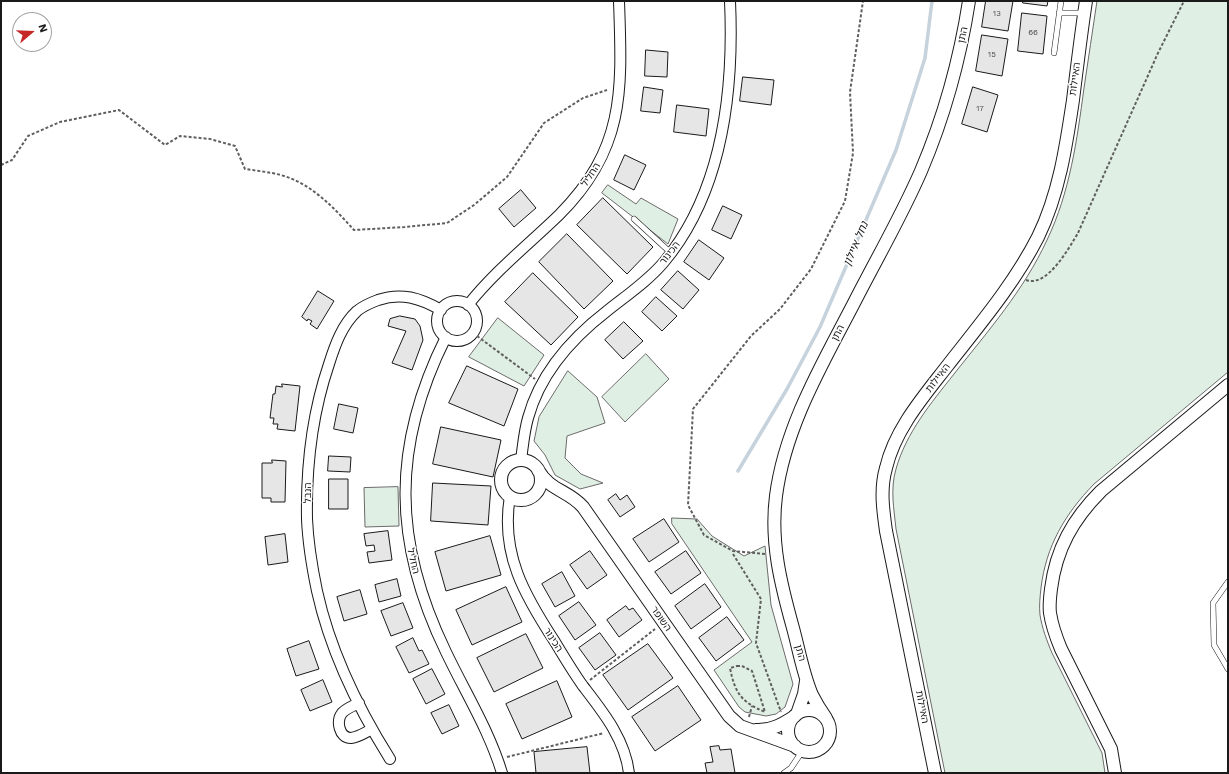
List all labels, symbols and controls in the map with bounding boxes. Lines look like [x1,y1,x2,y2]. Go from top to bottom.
house number: 13 [993,9,1001,19]
north arrow [12,12,52,52]
text: N [35,22,50,34]
street label: התן [955,26,971,44]
house number: 66 [1028,28,1038,38]
house number: 15 [988,50,996,60]
street label: האיילות [1067,62,1083,96]
house number: 17 [976,104,984,114]
street label: החליל [579,161,603,189]
water label: נחל איילון [841,220,871,268]
street label: הכינור [657,239,683,267]
street label: התן [829,323,847,343]
street label: האיילות [923,361,953,395]
street label: הנבל [302,482,314,504]
street label: החליל [404,547,422,575]
street label: השופר [648,604,674,634]
street label: הכינור [541,626,565,654]
street label: התן [792,644,808,662]
street label: האיילות [913,689,931,725]

